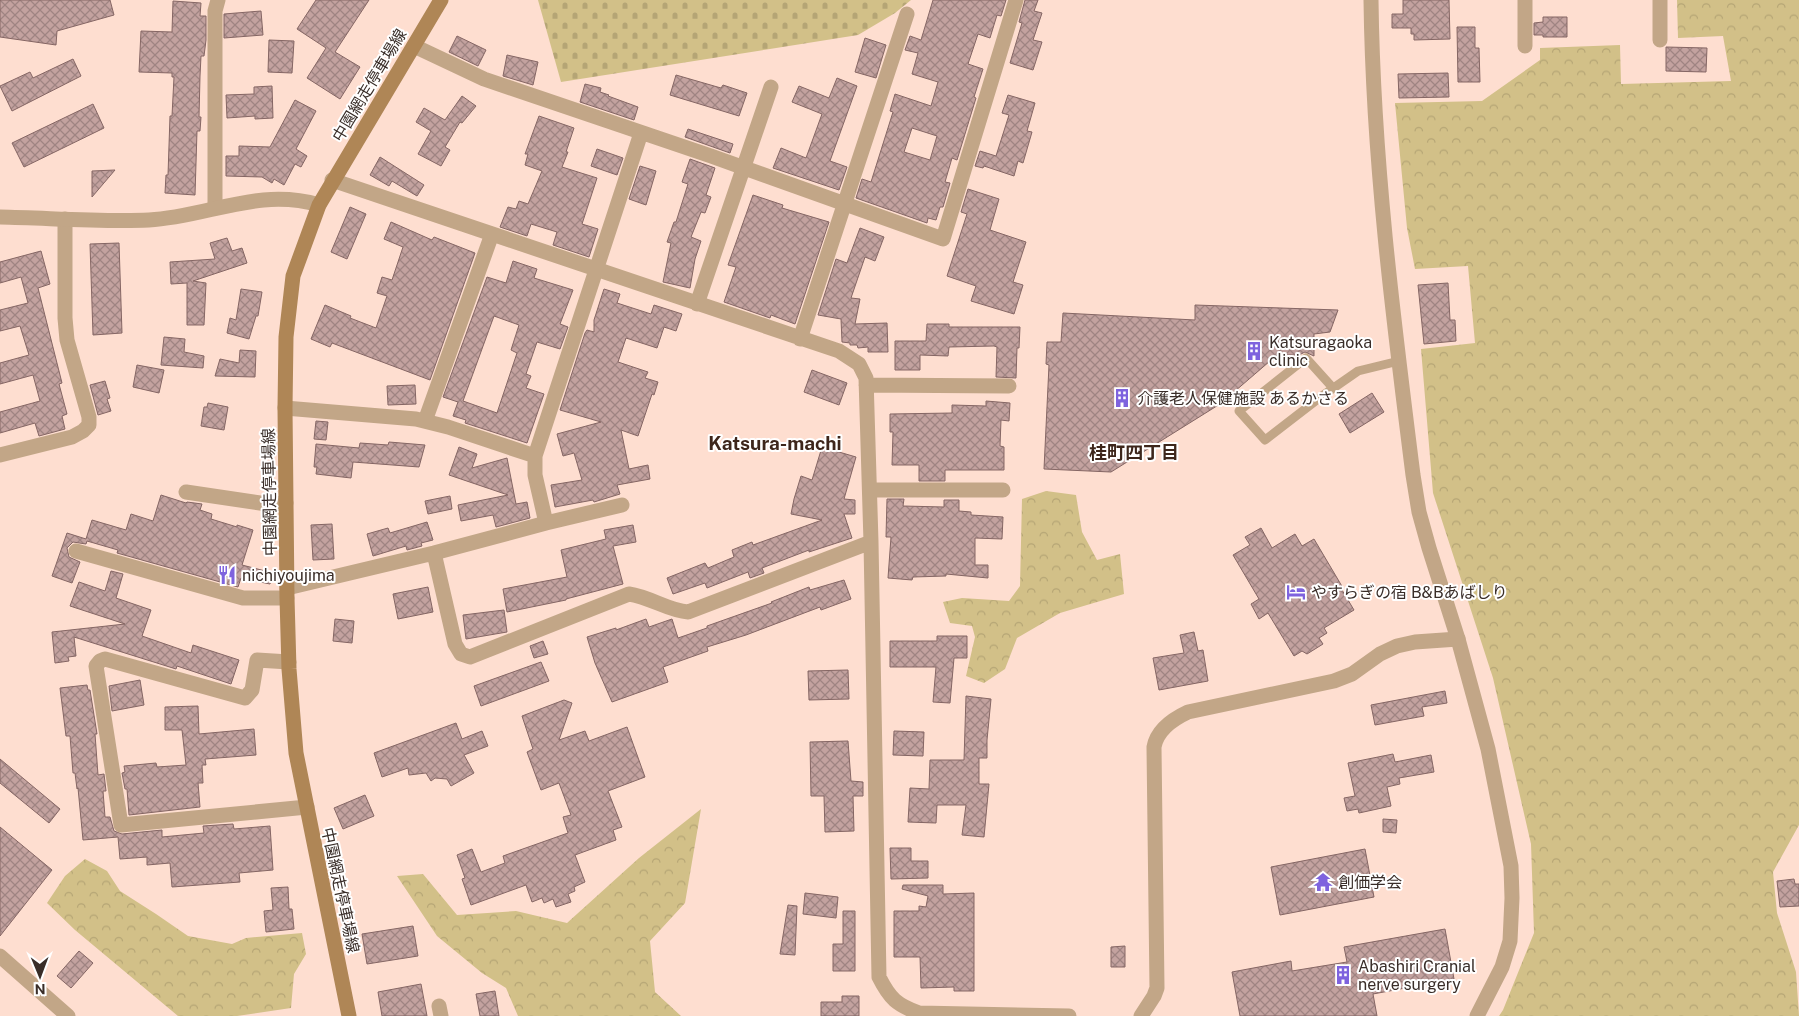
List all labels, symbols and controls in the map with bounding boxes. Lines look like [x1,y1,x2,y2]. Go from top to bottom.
street label: 中園網走停車場線 [328,25,411,145]
place label: Katsuragaoka clinic [1269,333,1372,370]
building icon: Katsuragaoka clinic [1243,340,1265,362]
building icon: 介護老人保健施設 あるかさる [1111,387,1133,409]
place label: 介護老人保健施設 あるかさる [1137,389,1349,408]
street label: 中園網走停車場線 [259,428,280,556]
district label: Katsura-machi [708,432,842,454]
district label: 桂町四丁目 [1089,442,1179,463]
restaurant icon: nichiyoujima [216,564,238,586]
place label: nichiyoujima [242,566,335,585]
hotel icon: やすらぎの宿 B&Bあばしり [1285,581,1307,603]
place label: やすらぎの宿 B&Bあばしり [1311,583,1508,602]
street label: 中園網走停車場線 [318,826,363,955]
temple icon: 創価学会 [1312,871,1334,893]
place label: 創価学会 [1338,873,1402,892]
north arrow [15,951,65,1001]
place label: Abashiri Cranial nerve surgery [1358,957,1476,994]
building icon: Abashiri Cranial nerve surgery [1332,964,1354,986]
text: N [35,981,46,997]

